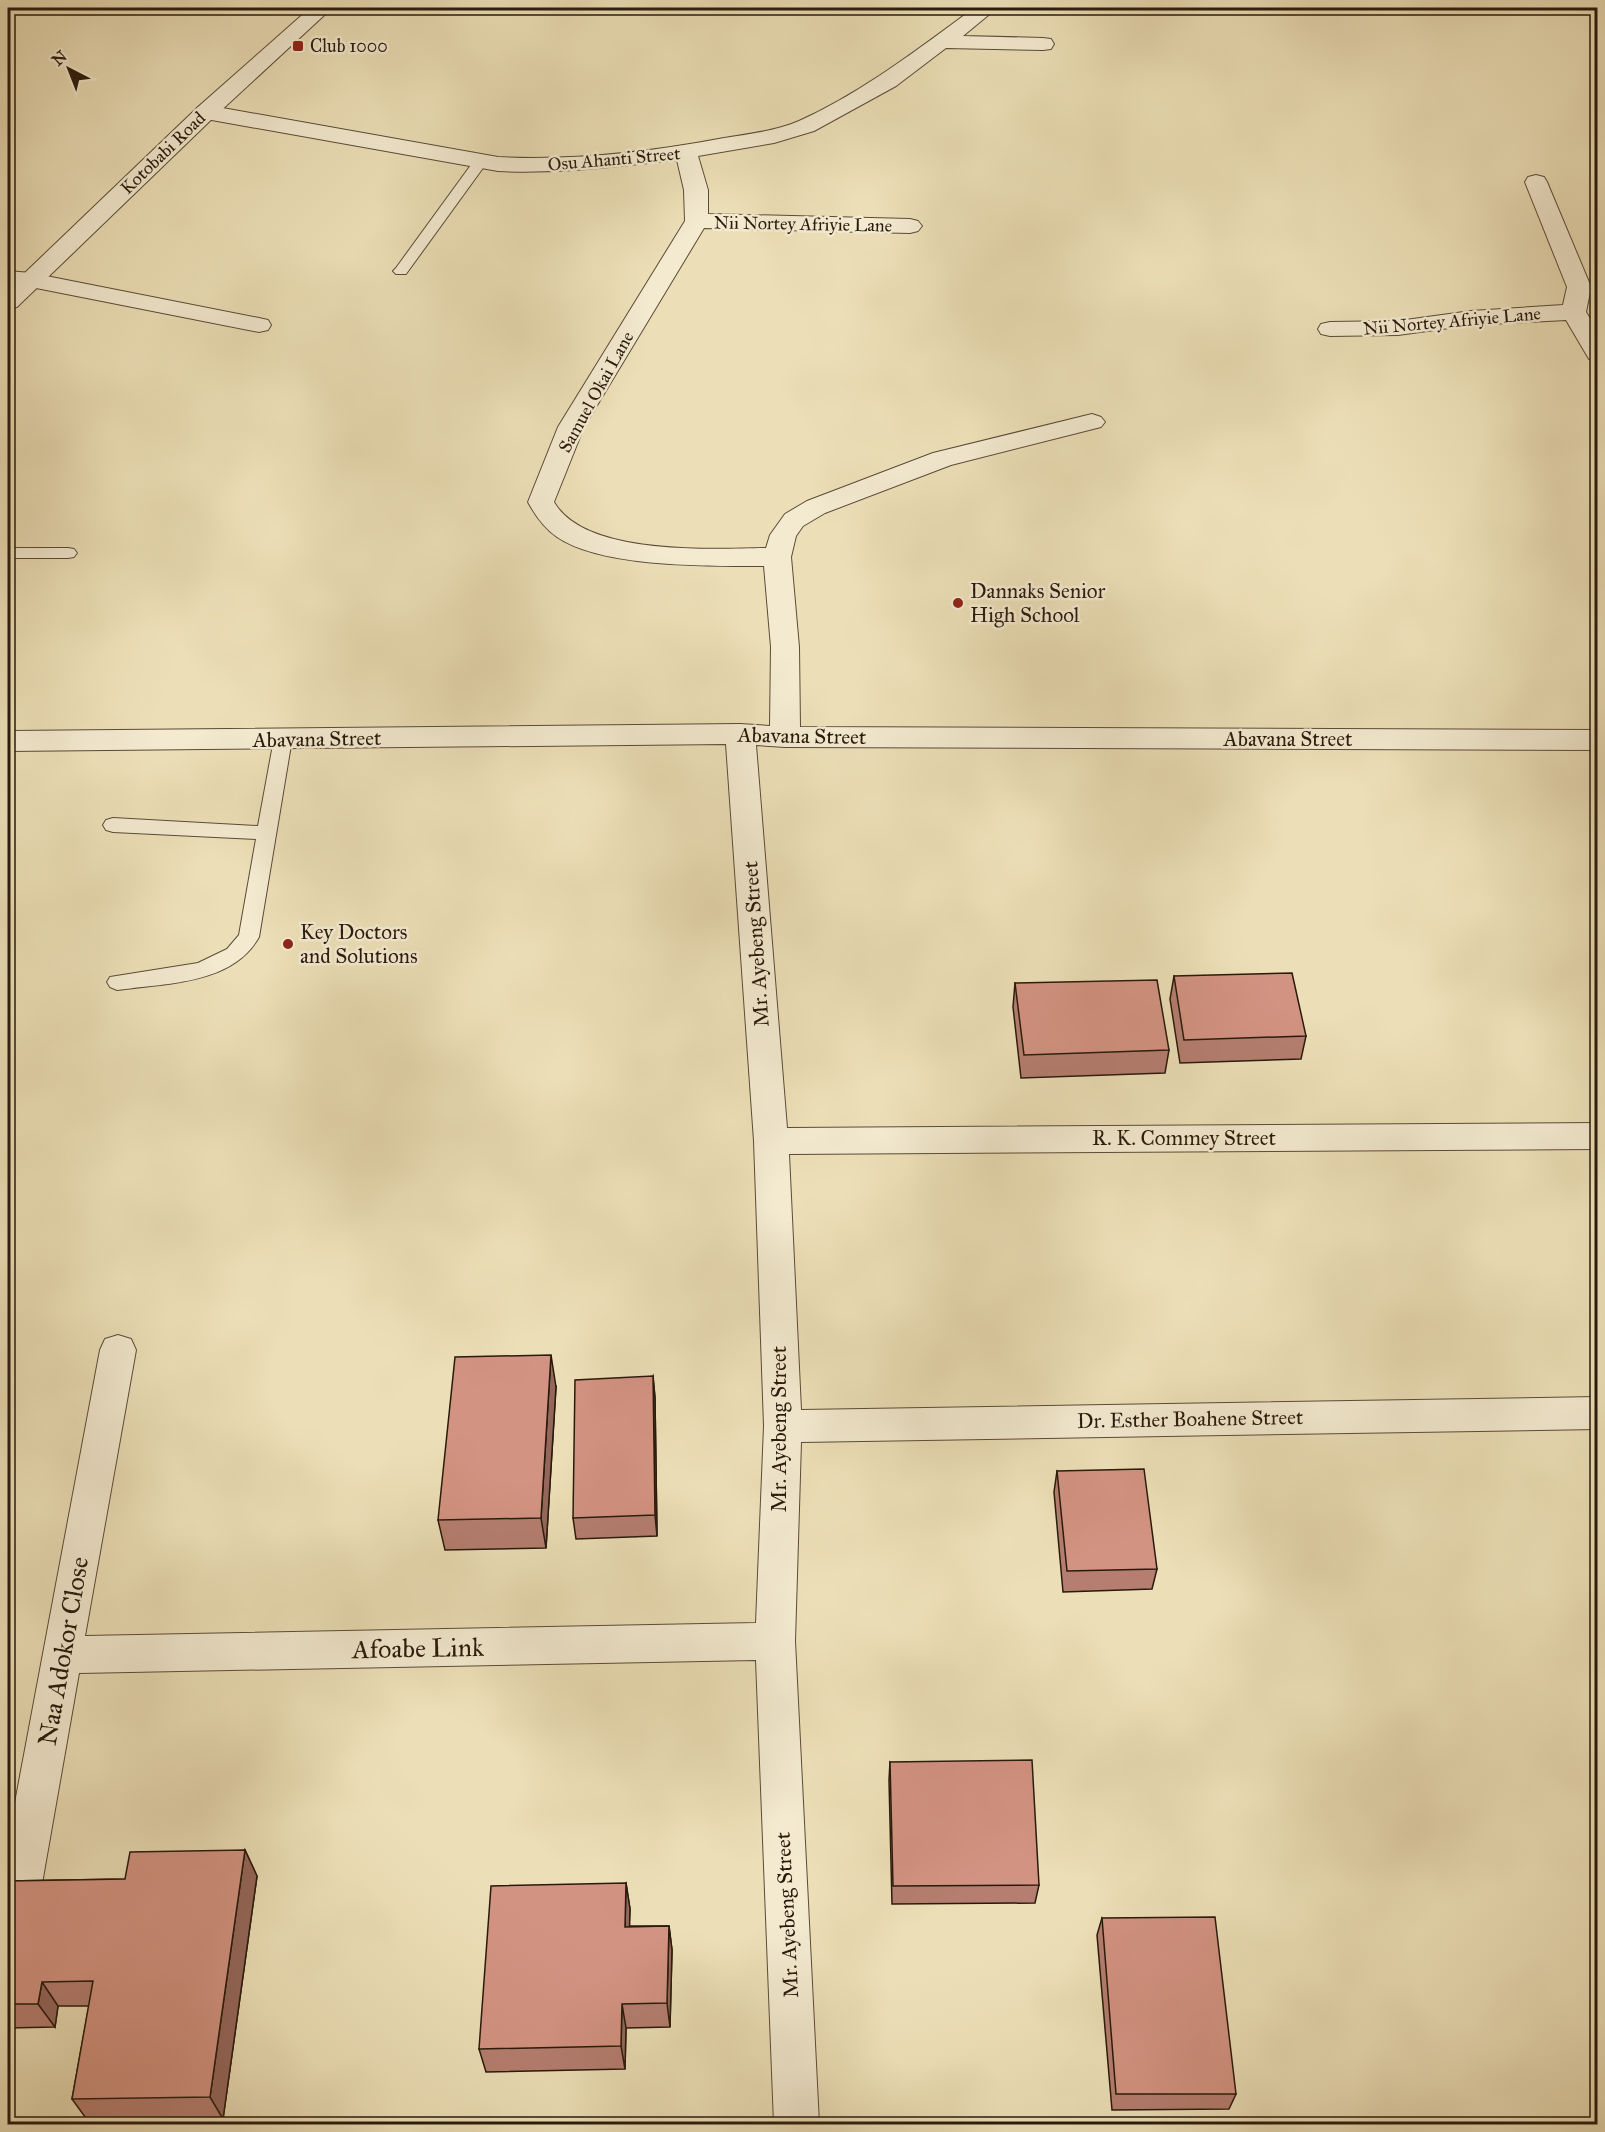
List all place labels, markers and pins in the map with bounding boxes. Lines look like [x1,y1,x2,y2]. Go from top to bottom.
place label: Club 1000 [310,35,388,57]
marker: Club 1000 [291,39,305,53]
place label: Dannaks Senior High School [970,578,1105,628]
marker: Dannaks Senior High School [951,596,965,610]
place label: Key Doctors and Solutions [300,919,418,969]
marker: Key Doctors and Solutions [281,937,295,951]

